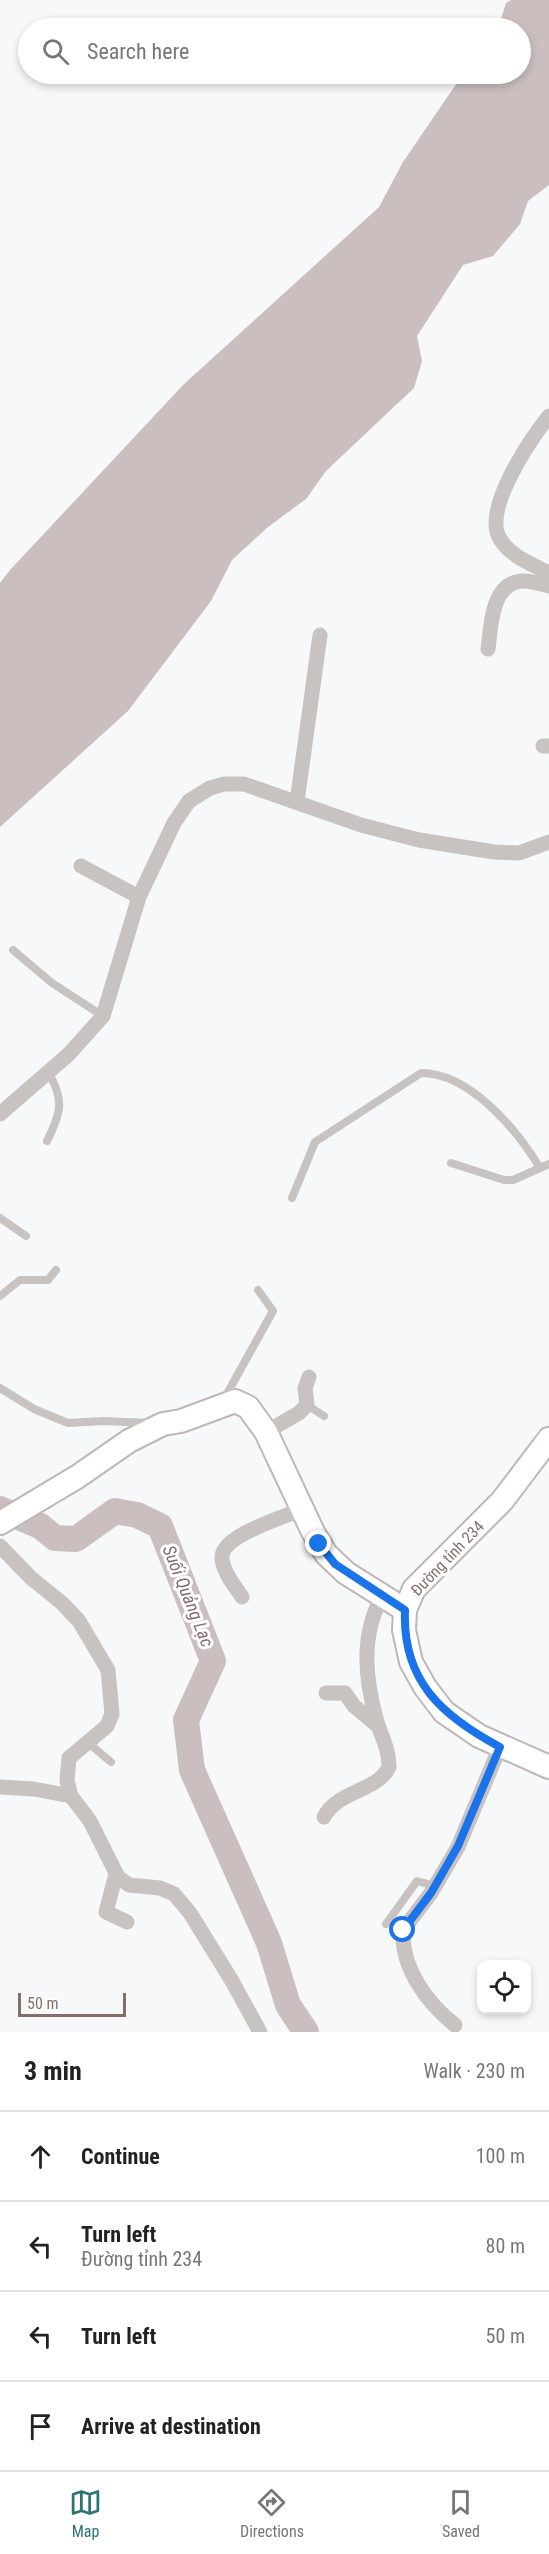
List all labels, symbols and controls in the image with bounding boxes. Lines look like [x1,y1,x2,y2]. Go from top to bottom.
search box [18,18,531,84]
icon: search [39,35,72,68]
text: Search here [87,39,189,64]
street label: Đường tỉnh 234 [407,1517,488,1600]
route end [305,1530,331,1556]
water label: Suối Quảng Lạc [159,1542,218,1650]
route start [389,1916,415,1942]
map controls [477,1960,531,2014]
button: locate [477,1960,531,2014]
scale bar [18,1990,126,2018]
text: 50 m [27,1994,59,2013]
text: 3 min [24,2056,82,2086]
text: Walk · 230 m [424,2059,525,2083]
icon: ahead [24,2140,57,2173]
text: Continue [81,2144,160,2169]
text: 100 m [476,2144,525,2168]
text: Turn left [81,2222,156,2247]
icon: left [24,2230,57,2263]
text: 80 m [486,2234,525,2258]
text: Đường tỉnh 234 [81,2247,202,2271]
icon: left [24,2320,57,2353]
text: Turn left [81,2324,156,2349]
text: 50 m [486,2324,525,2348]
icon: arrive [24,2410,57,2443]
text: Arrive at destination [81,2414,261,2439]
tab: Map [69,2486,102,2541]
tab: Directions [240,2486,304,2541]
tab: Saved [442,2486,480,2541]

